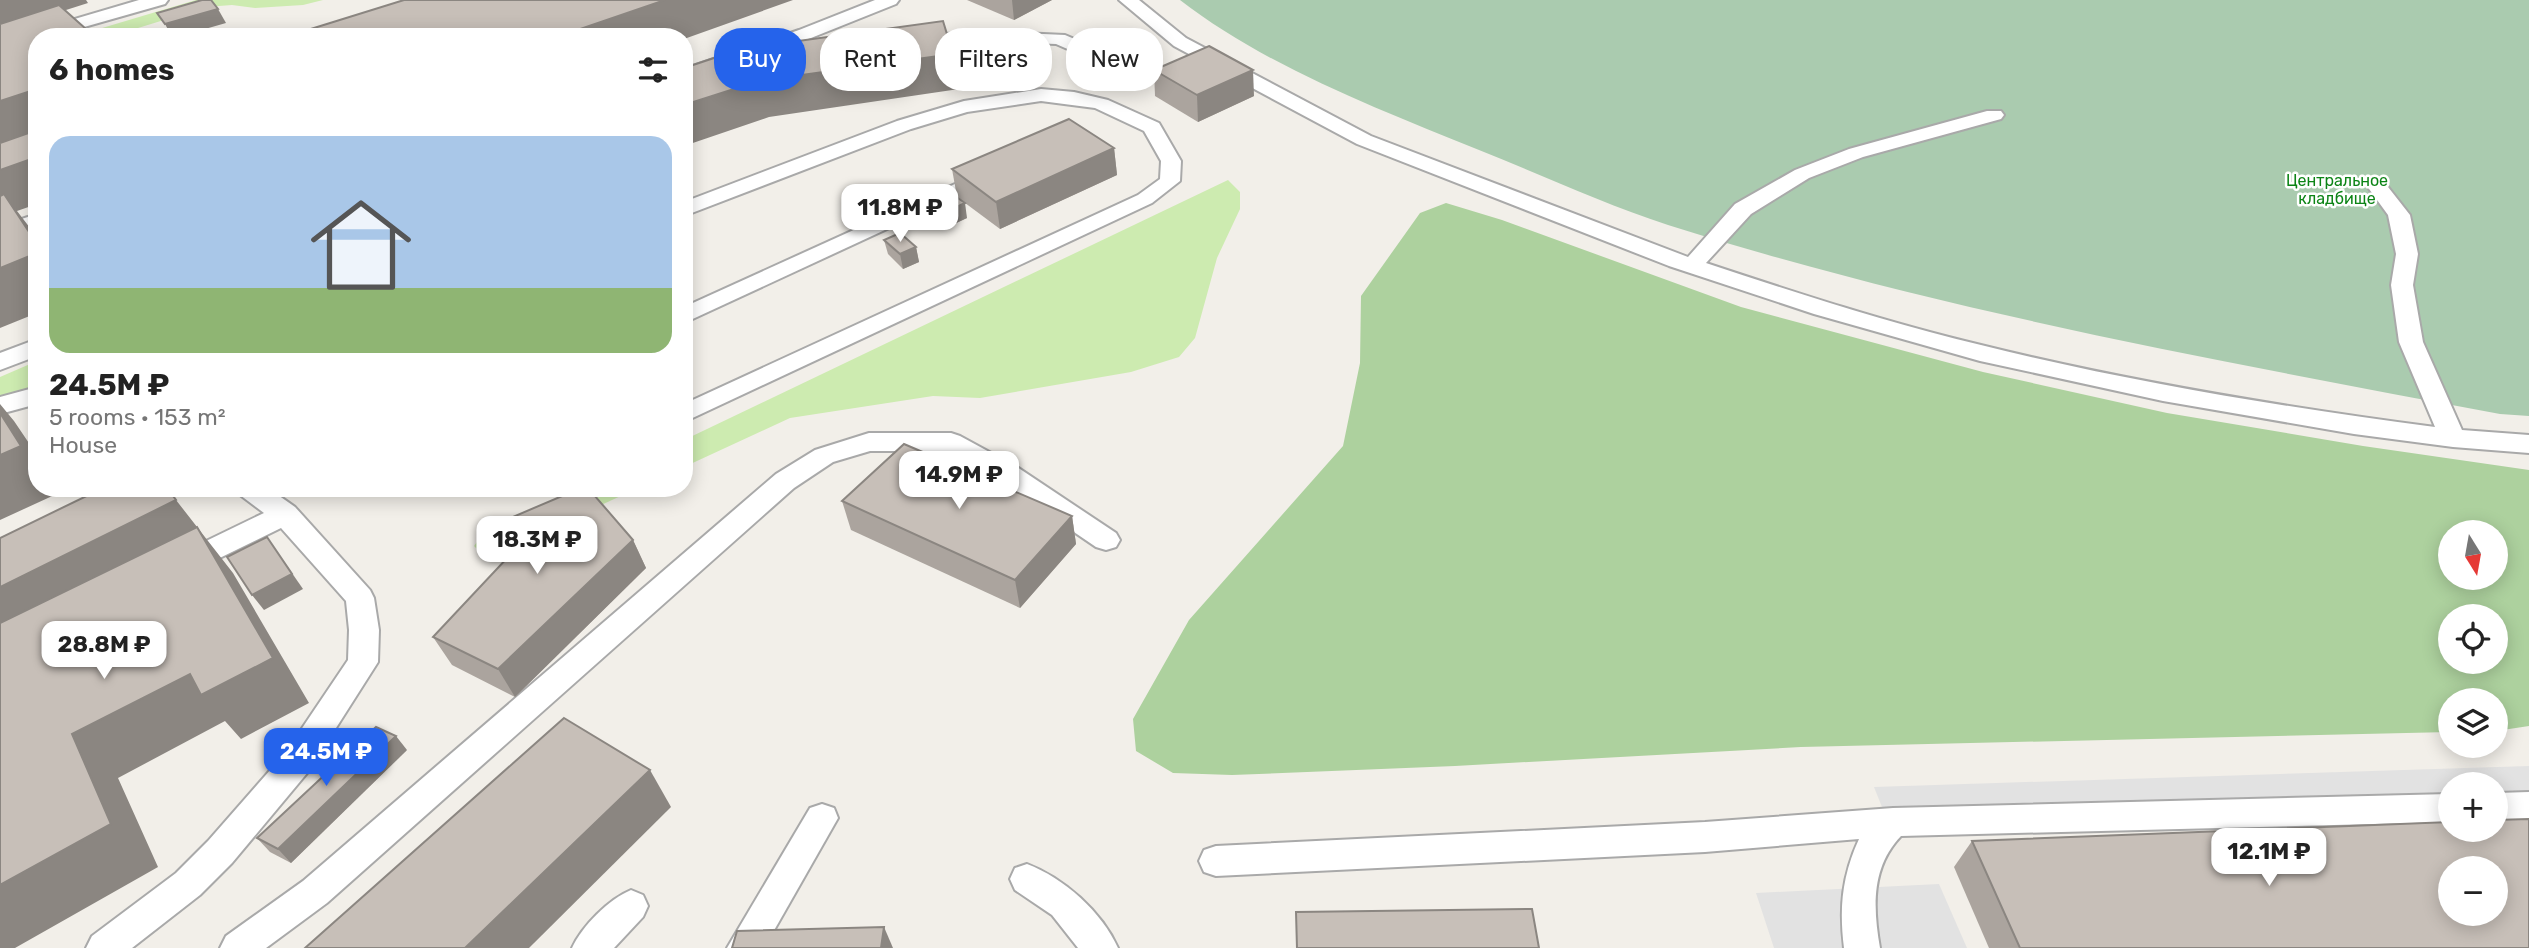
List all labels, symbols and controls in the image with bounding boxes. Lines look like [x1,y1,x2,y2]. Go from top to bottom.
chip: Buy [714,28,806,91]
chip: Rent [820,28,921,91]
chip: Filters [935,28,1052,91]
chip: New [1066,28,1163,91]
icon: filters [634,51,672,89]
text: 6 homes [49,52,175,88]
park label: Центральное кладбище [2286,171,2388,208]
icon: home [298,182,424,308]
pin: 11.8M ₽ [835,184,965,244]
text: 11.8M ₽ [857,193,943,221]
text: 24.5M ₽ [49,367,169,403]
text: 5 rooms · 153 m² [49,403,226,431]
text: House [49,431,117,459]
pin: 14.9M ₽ [894,452,1024,511]
text: 14.9M ₽ [915,460,1003,488]
pin: 18.3M ₽ [472,516,602,576]
north arrow [2438,520,2508,590]
map controls [2438,520,2508,926]
text: 18.3M ₽ [492,525,582,553]
button: locate [2438,604,2508,674]
pin: 28.8M ₽ [39,622,169,681]
text: 28.8M ₽ [58,630,150,658]
button: layers [2438,688,2508,758]
pin: 24.5M ₽ [261,728,391,788]
text: 24.5M ₽ [280,737,372,765]
button: + [2438,772,2508,842]
pin: 12.1M ₽ [2204,828,2334,888]
text: 12.1M ₽ [2227,837,2311,865]
button: − [2438,856,2508,926]

